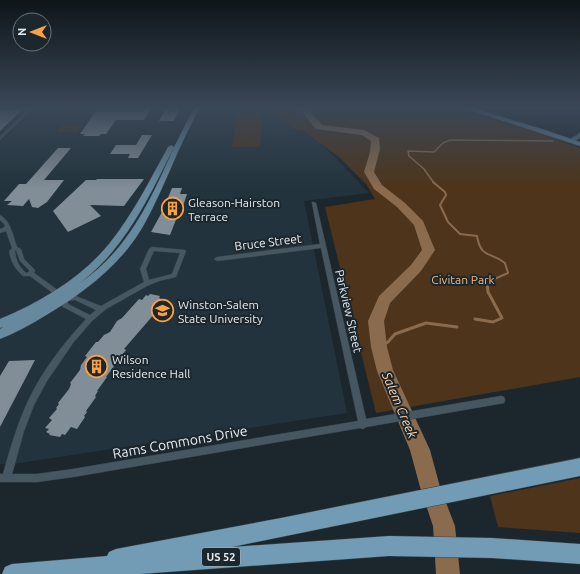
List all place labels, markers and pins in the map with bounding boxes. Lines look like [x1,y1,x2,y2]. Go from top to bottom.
building icon: Gleason-Hairston Terrace [159,196,185,222]
place label: Gleason-Hairston Terrace [188,196,280,223]
school or university icon: Winston-Salem State University [150,298,176,324]
place label: Winston-Salem State University [178,298,263,325]
building icon: Wilson Residence Hall [83,353,109,379]
place label: Wilson Residence Hall [112,353,190,380]

